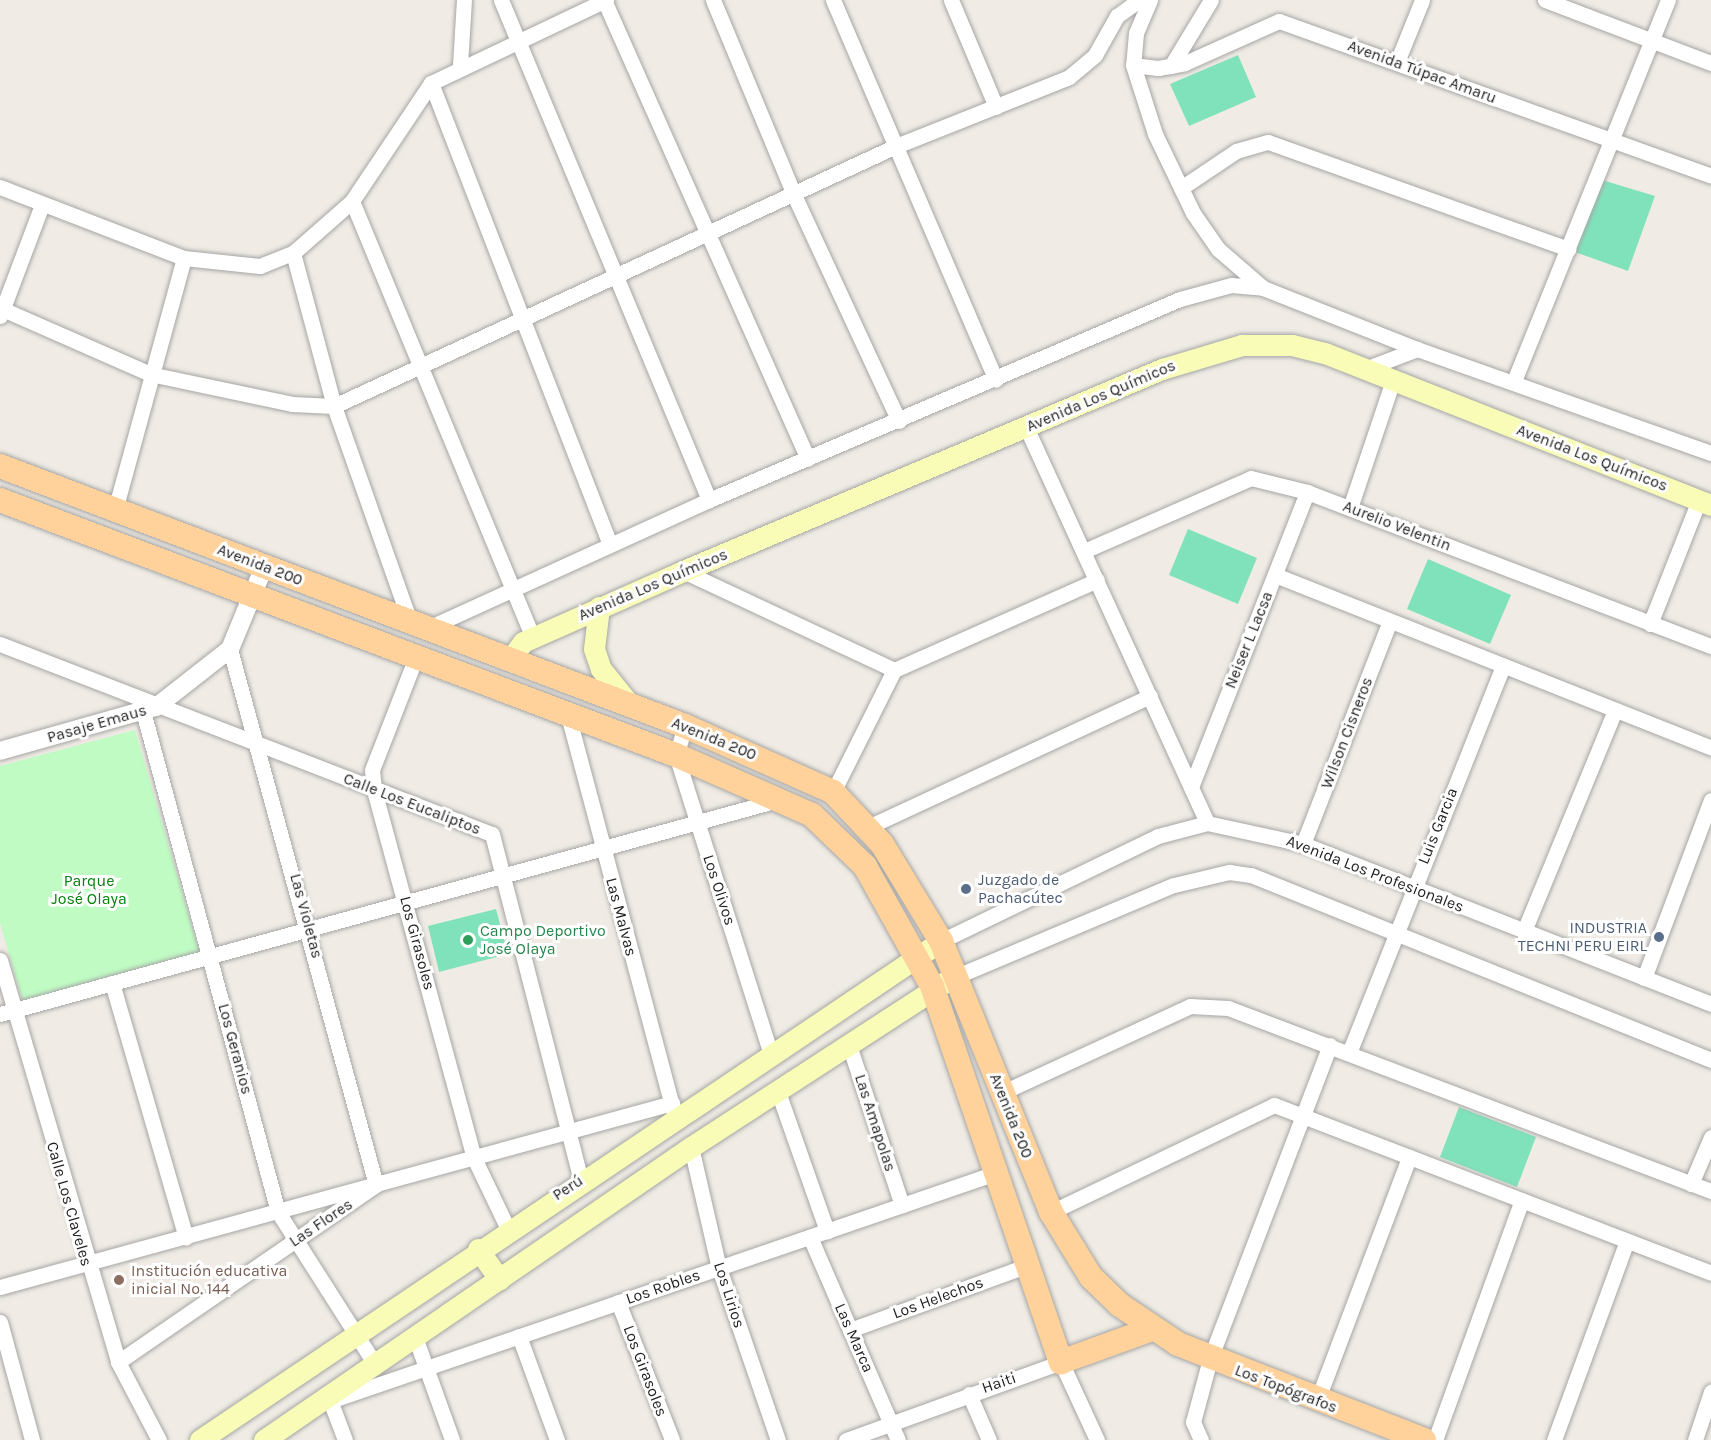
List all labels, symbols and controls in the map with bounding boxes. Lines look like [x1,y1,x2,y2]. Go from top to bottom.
street label: Avenida Túpac Amaru [1345,36,1499,108]
street label: Avenida Los Químicos [1024,356,1178,436]
street label: Avenida Los Químicos [1514,420,1670,496]
street label: Aurelio Velentin [1340,497,1454,555]
street label: Avenida 200 [215,540,305,590]
street label: Avenida Los Químicos [576,545,730,625]
street label: Neiser L Lacsa [1221,589,1277,691]
street label: Wilson Cisneros [1317,675,1377,791]
street label: Pasaje Emaus [45,701,149,747]
street label: Avenida 200 [669,713,759,765]
street label: Calle Los Eucaliptos [341,769,483,839]
street label: Luis Garcia [1414,785,1462,867]
street label: Avenida Los Profesionales [1284,831,1466,917]
street label: Los Olivos [699,852,739,928]
place label: Juzgado de Pachacútec [978,870,1063,908]
park label: Parque José Olaya [51,871,127,909]
street label: Las Violetas [285,872,327,960]
street label: Las Malvas [601,876,641,958]
marker: Juzgado de Pachacútec [959,882,973,896]
street label: Los Girasoles [395,894,439,992]
place label: INDUSTRIA TECHNI PERU EIRL [1518,918,1647,956]
place label: Campo Deportivo José Olaya [480,921,606,959]
marker: INDUSTRIA TECHNI PERU EIRL [1652,930,1666,944]
marker: Campo Deportivo José Olaya [461,933,475,947]
street label: Los Geranios [214,1002,256,1096]
street label: Avenida 200 [985,1071,1037,1161]
street label: Las Amapolas [850,1072,900,1174]
street label: Calle Los Claveles [42,1140,96,1268]
street label: Perú [549,1171,587,1205]
street label: Las Flores [286,1195,356,1251]
street label: Los Lirios [709,1260,749,1330]
place label: Institución educativa inicial No. 144 [131,1261,287,1299]
street label: Los Robles [623,1265,703,1309]
marker: Institución educativa inicial No. 144 [112,1273,126,1287]
street label: Los Helechos [890,1273,986,1323]
street label: Las Marca [830,1300,878,1376]
street label: Los Girasoles [619,1323,671,1419]
street label: Los Topógrafos [1232,1361,1340,1417]
street label: Haiti [979,1368,1019,1398]

